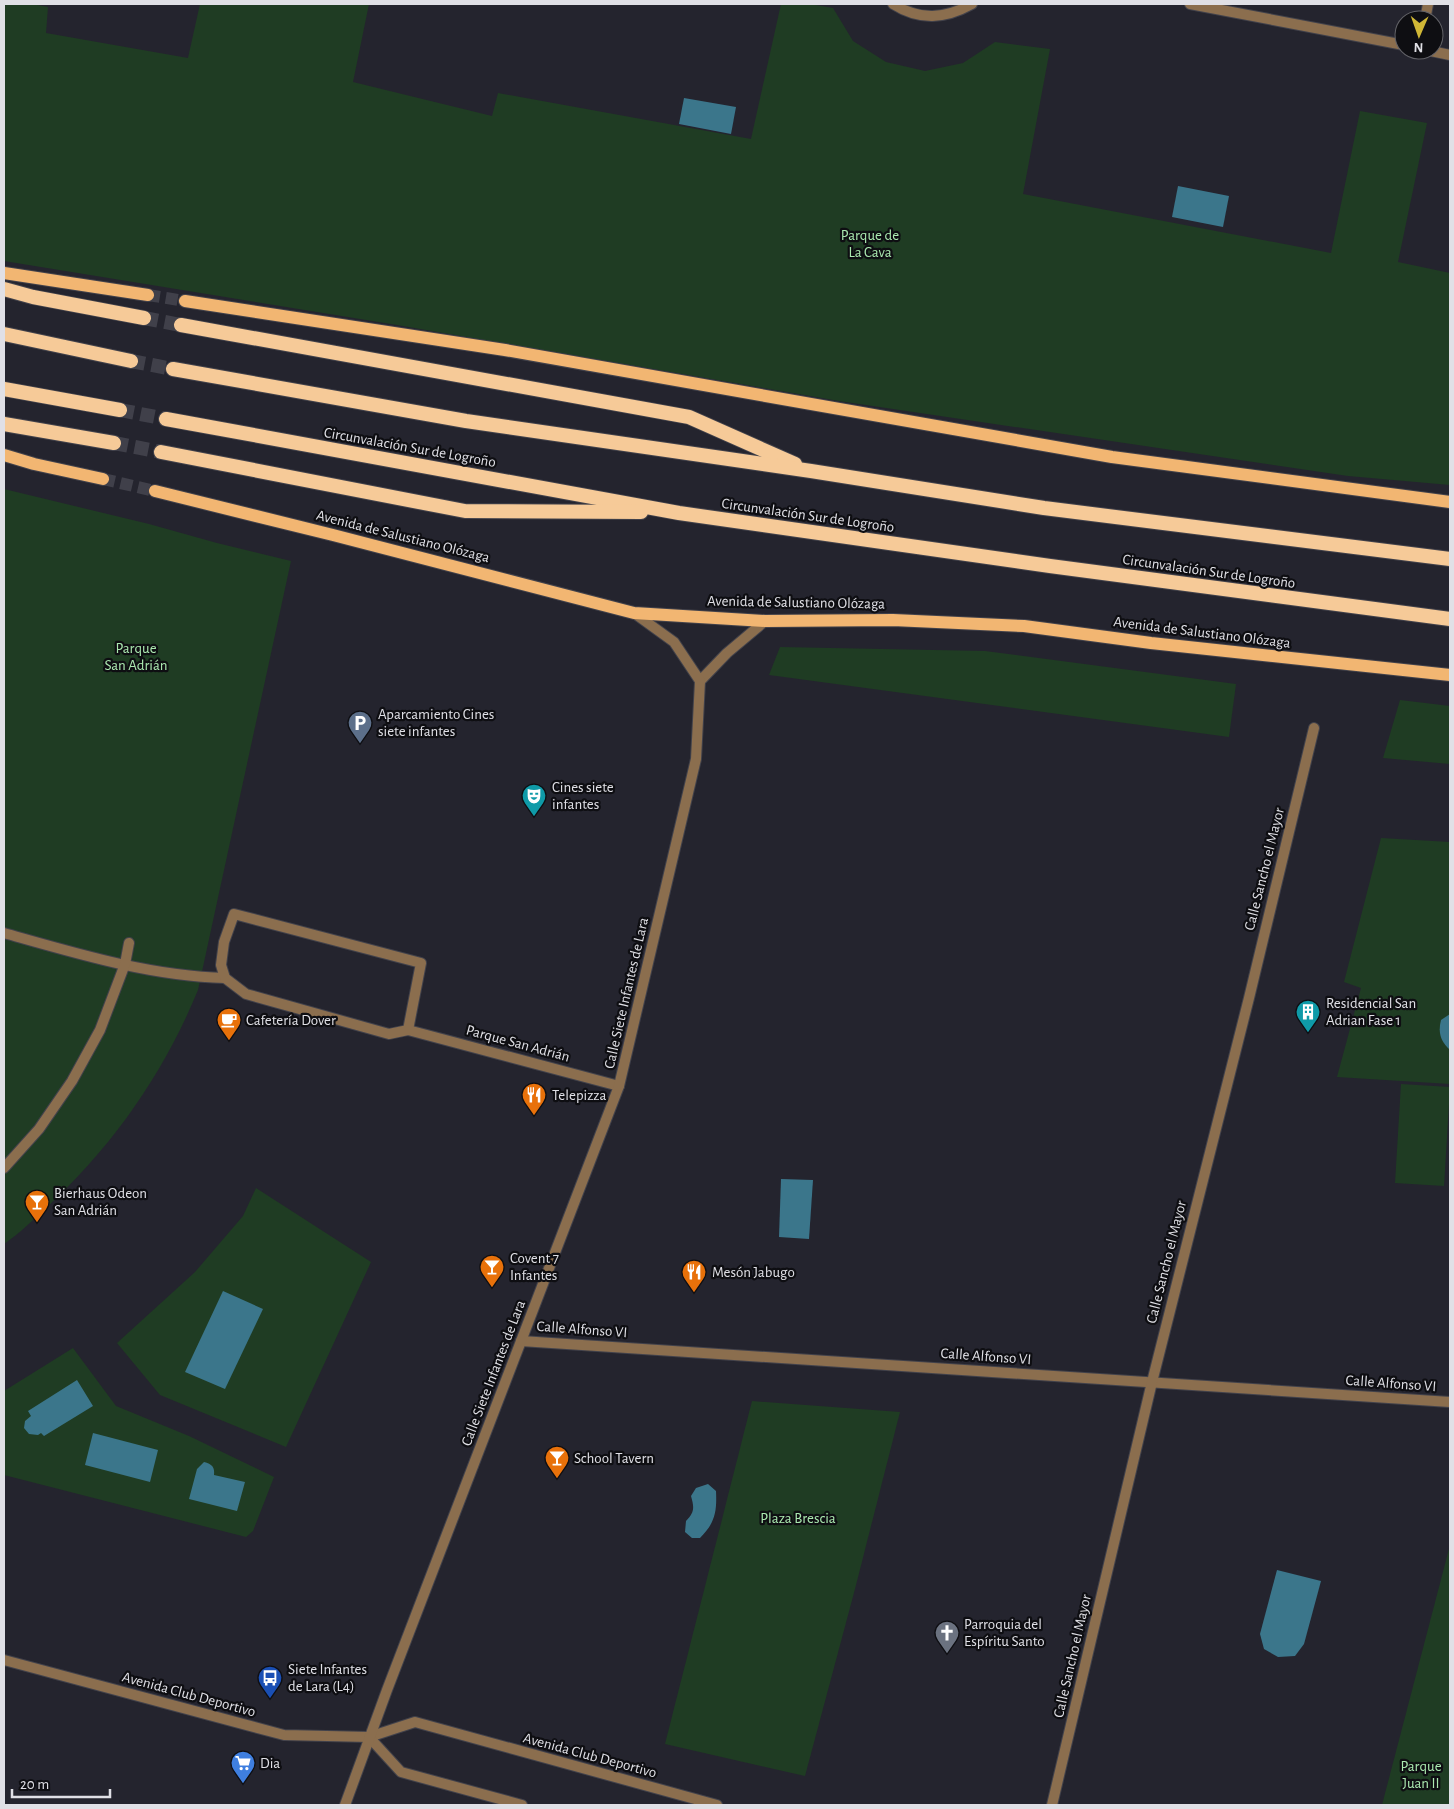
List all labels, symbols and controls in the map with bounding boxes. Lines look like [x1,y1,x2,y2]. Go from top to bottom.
north arrow [1394,10,1444,60]
text: N [1413,40,1424,54]
park label: Parque de La Cava [841,228,899,260]
street label: Circunvalación Sur de Logroño [323,425,497,470]
street label: Circunvalación Sur de Logroño [721,496,895,535]
street label: Avenida de Salustiano Olózaga [315,508,491,565]
street label: Circunvalación Sur de Logroño [1122,552,1296,591]
street label: Avenida de Salustiano Olózaga [707,593,885,612]
street label: Avenida de Salustiano Olózaga [1113,614,1291,651]
park label: Parque San Adrián [105,641,167,673]
place label: Aparcamiento Cines siete infantes [378,707,494,739]
parking icon: Aparcamiento Cines siete infantes [347,710,373,744]
place label: Cines siete infantes [552,780,614,812]
theatre icon: Cines siete infantes [521,783,547,817]
street label: Calle Sancho el Mayor [1242,806,1287,932]
street label: Calle Siete Infantes de Lara [602,916,651,1070]
place label: Residencial San Adrian Fase 1 [1326,996,1416,1028]
building icon: Residencial San Adrian Fase 1 [1295,999,1321,1033]
cafe icon: Cafetería Dover [216,1007,242,1041]
place label: Cafetería Dover [246,1013,336,1028]
street label: Parque San Adrián [464,1022,571,1065]
restaurant icon: Telepizza [521,1082,547,1116]
place label: Telepizza [552,1088,607,1103]
place label: Bierhaus Odeon San Adrián [54,1186,147,1218]
bar icon: Bierhaus Odeon San Adrián [24,1189,50,1223]
street label: Calle Sancho el Mayor [1144,1199,1189,1325]
place label: Covent 7 Infantes [510,1251,559,1283]
bar icon: Covent 7 Infantes [479,1254,505,1288]
restaurant icon: Mesón Jabugo [681,1259,707,1293]
place label: Mesón Jabugo [712,1265,795,1280]
street label: Calle Siete Infantes de Lara [459,1298,528,1448]
street label: Calle Alfonso VI [536,1319,628,1340]
street label: Calle Alfonso VI [940,1346,1032,1367]
street label: Calle Alfonso VI [1345,1373,1437,1394]
bar icon: School Tavern [544,1445,570,1479]
place label: School Tavern [574,1451,654,1466]
park label: Plaza Brescia [760,1511,836,1526]
street label: Calle Sancho el Mayor [1051,1593,1094,1719]
place label: Parroquia del Espíritu Santo [964,1617,1045,1649]
church icon: Parroquia del Espíritu Santo [934,1620,960,1654]
place label: Siete Infantes de Lara (L4) [288,1662,367,1694]
bus stop icon: Siete Infantes de Lara (L4) [257,1665,283,1699]
street label: Avenida Club Deportivo [121,1669,257,1720]
street label: Avenida Club Deportivo [522,1730,658,1781]
supermarket icon: Dia [230,1750,256,1784]
place label: Dia [260,1756,280,1771]
park label: Parque Juan II [1400,1759,1442,1791]
scale bar [12,1766,110,1798]
text: 20 m [20,1777,49,1792]

